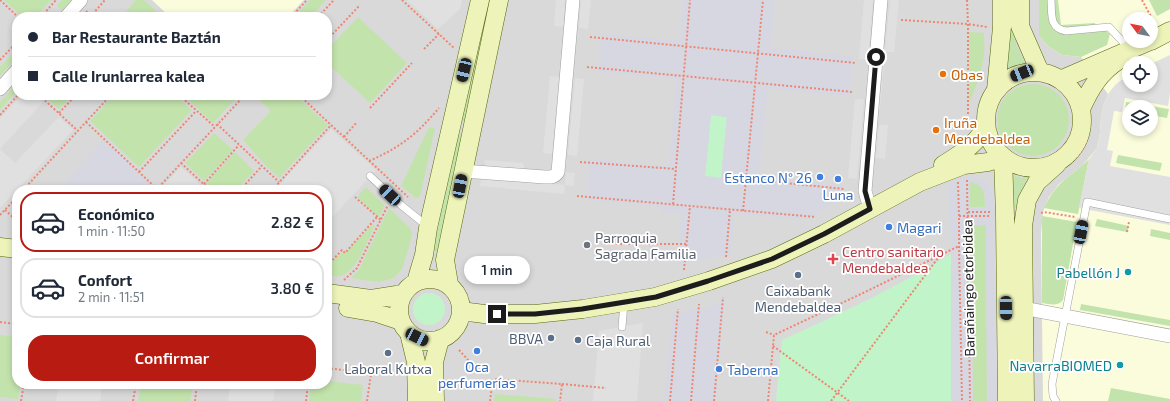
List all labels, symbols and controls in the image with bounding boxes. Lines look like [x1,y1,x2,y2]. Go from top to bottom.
north arrow [1122,12,1158,48]
map controls [1122,12,1158,136]
text: Bar Restaurante Baztán [52,28,221,46]
route start [867,48,885,66]
button: locate [1122,56,1158,92]
car [455,57,473,83]
car [1009,63,1035,83]
place label: Obas [951,66,983,83]
text: Calle Irunlarrea kalea [52,67,205,85]
marker: Obas [938,69,948,79]
button: layers [1122,100,1158,136]
place label: Iruña Mendebaldea [944,114,1031,147]
marker: Iruña Mendebaldea [931,125,941,135]
place label: Estanco N° 26 [724,169,812,186]
marker: Estanco N° 26 [815,172,825,182]
car [452,173,468,199]
marker: Luna [833,174,843,184]
car [377,182,403,208]
place label: Luna [823,186,854,203]
icon: car [30,204,66,240]
text: Económico [78,205,155,223]
text: 2.82 € [271,213,314,231]
place label: Magari [897,219,941,236]
street label: Barañaingo etorbidea [958,219,978,357]
car [1073,219,1089,245]
marker: Magari [884,222,894,232]
text: 1 min · 11:50 [78,223,145,239]
place label: Parroquia Sagrada Familia [595,229,696,262]
marker: Parroquia Sagrada Familia [582,240,592,250]
place label: Centro sanitario Mendebaldea [842,243,944,276]
marker: Centro sanitario Mendebaldea [827,253,839,265]
callout: 1 min [464,256,530,284]
text: 1 min [482,262,512,278]
place label: Pabellón J [1057,264,1120,281]
marker: Pabellón J [1123,267,1133,277]
icon: car [30,270,66,306]
marker: Caixabank Mendebaldea [793,270,803,280]
text: Confort [78,271,132,289]
text: 3.80 € [271,279,314,297]
place label: Caixabank Mendebaldea [755,282,841,315]
text: 2 min · 11:51 [78,289,145,305]
car [1000,296,1012,320]
route end [488,305,506,323]
car [404,326,430,348]
place label: BBVA [509,330,543,347]
place label: Caja Rural [586,332,651,349]
marker: BBVA [546,333,556,343]
button: Confirmar [28,335,316,381]
marker: Caja Rural [573,335,583,345]
marker: Oca perfumerías [472,346,482,356]
marker: Laboral Kutxa [383,348,393,358]
place label: NavarraBIOMED [1009,357,1112,374]
place label: Oca perfumerías [438,358,516,391]
place label: Laboral Kutxa [344,360,432,377]
marker: NavarraBIOMED [1115,360,1125,370]
place label: Taberna [727,361,778,378]
marker: Taberna [714,364,724,374]

